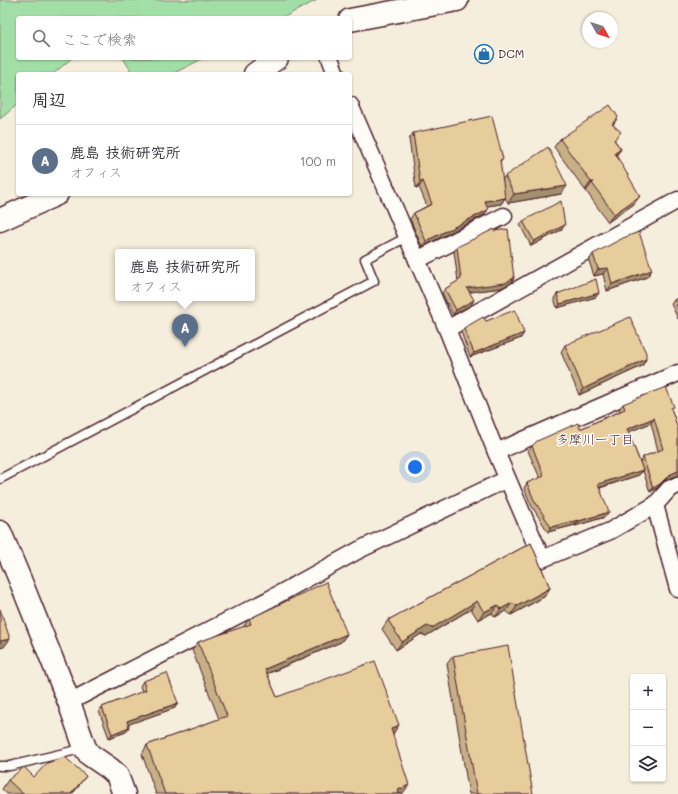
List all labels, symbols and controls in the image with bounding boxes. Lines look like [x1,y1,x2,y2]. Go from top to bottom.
north arrow [582,12,618,48]
search box [16,16,352,60]
icon: search [30,27,52,49]
text: ここで検索 [62,29,137,49]
shop icon: DCM [473,43,495,65]
place label: DCM [498,45,524,61]
text: 周辺 [32,88,66,110]
text: 鹿島 技術研究所 [70,142,180,162]
text: A [40,152,50,169]
text: 100 m [300,152,336,169]
text: オフィス [70,163,122,180]
popup [115,249,255,301]
text: 鹿島 技術研究所 [130,256,240,276]
text: オフィス [130,277,182,294]
pin: A [172,314,198,347]
district label: 多摩川一丁目 [556,430,634,447]
your location [405,457,425,477]
map controls [630,674,666,782]
button: + [630,674,666,710]
button: − [630,710,666,746]
button: layers [630,746,666,782]

